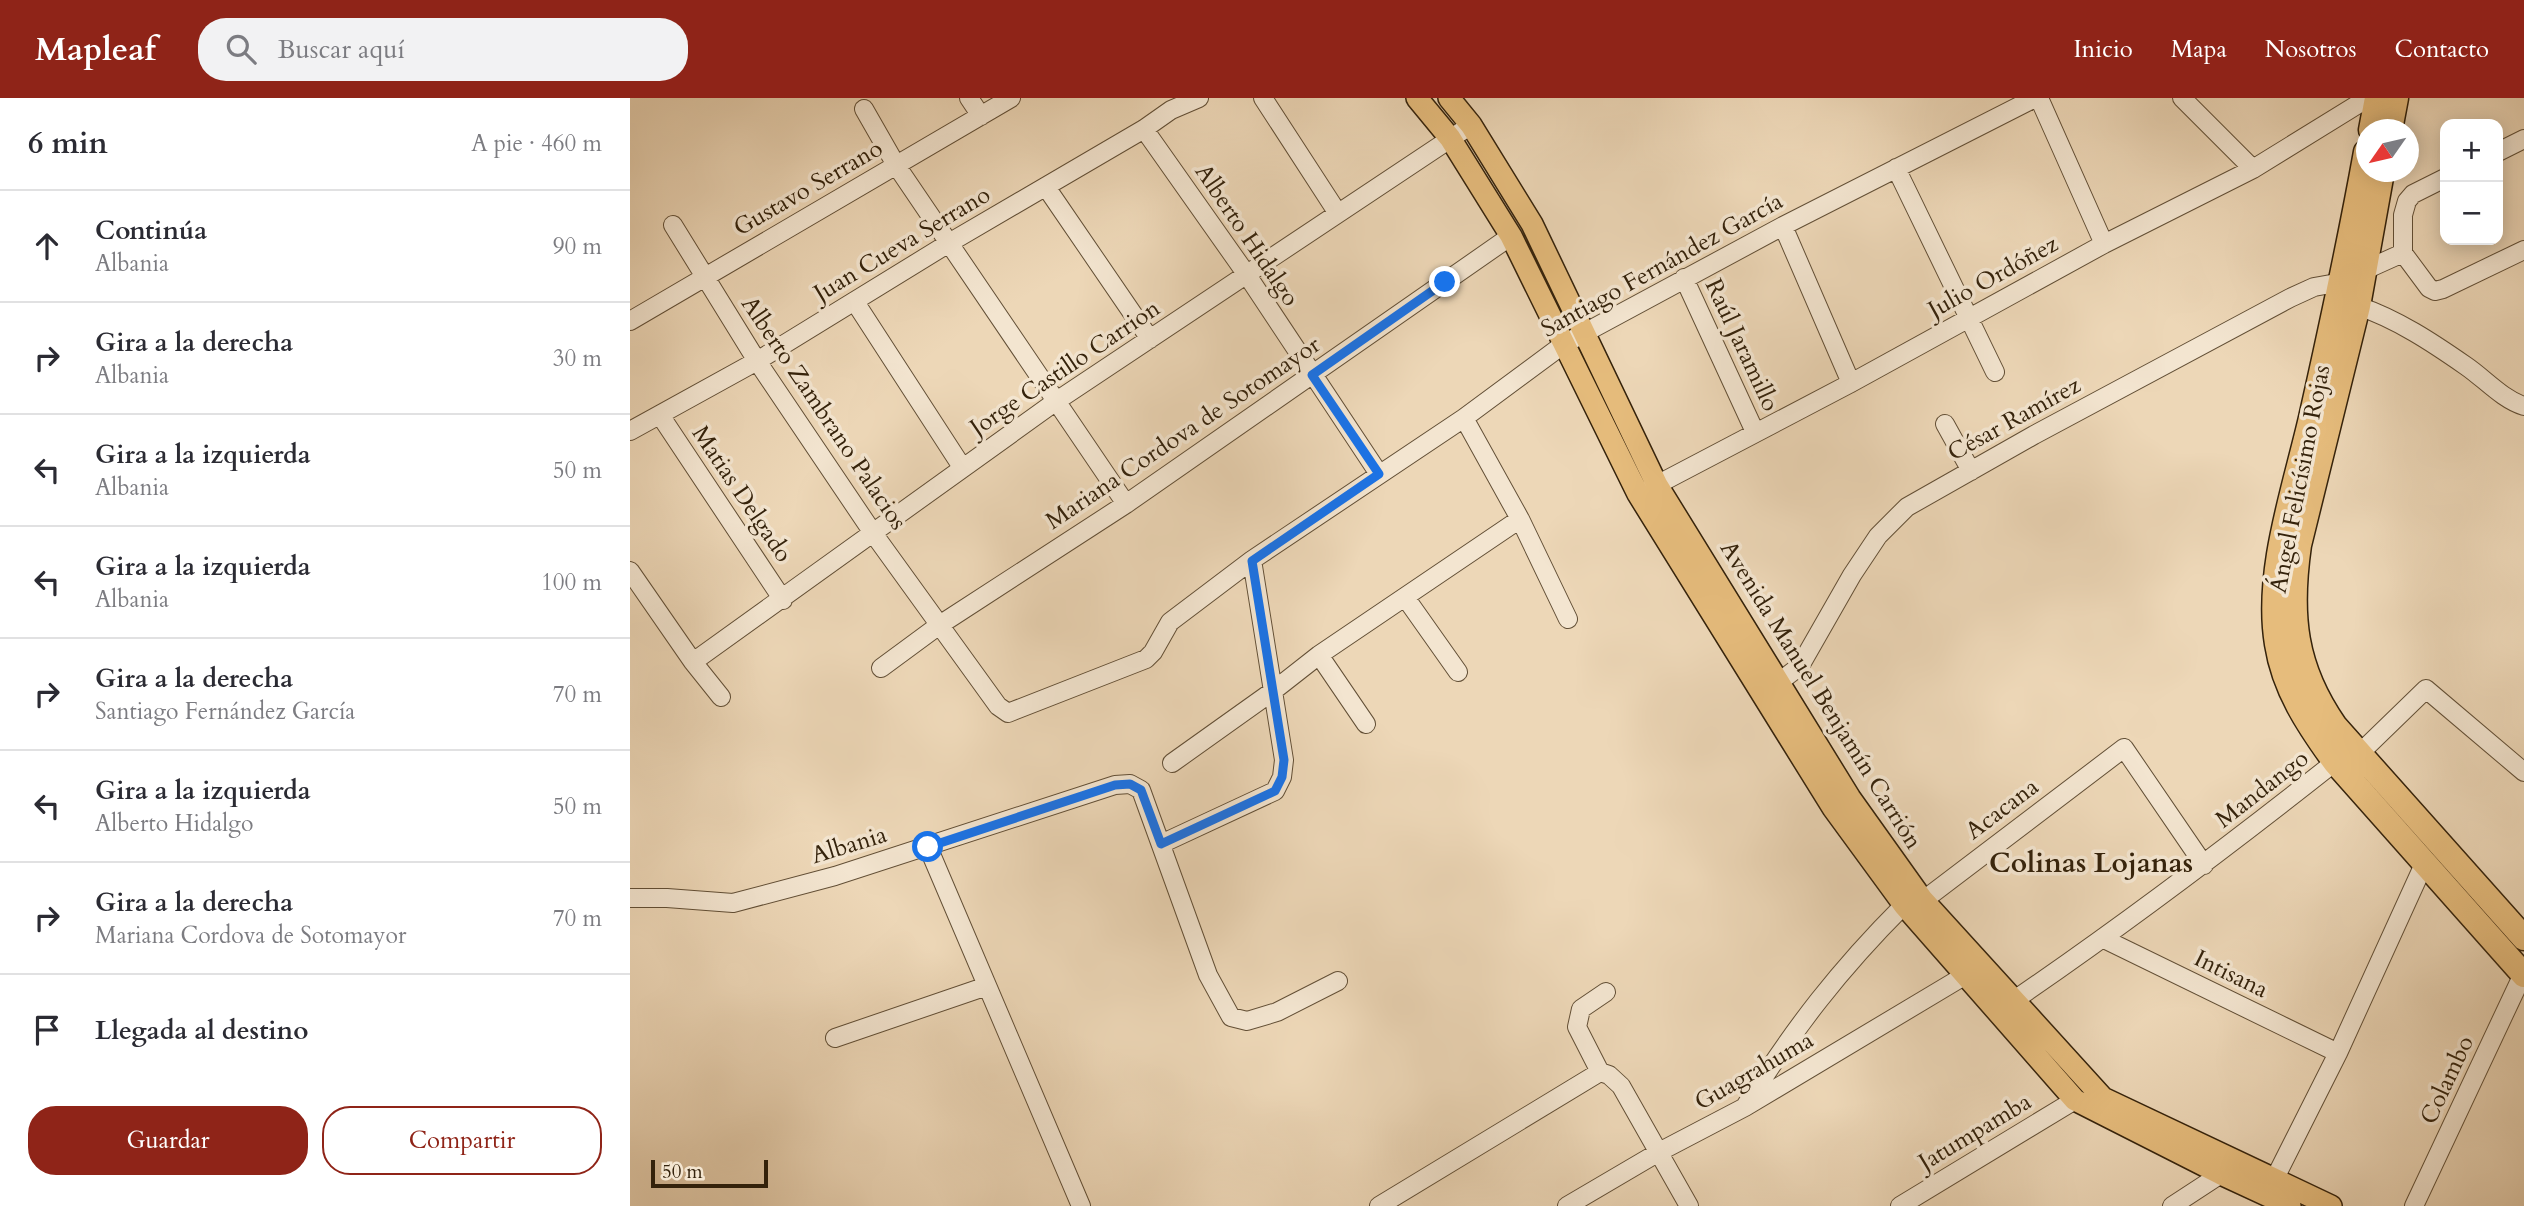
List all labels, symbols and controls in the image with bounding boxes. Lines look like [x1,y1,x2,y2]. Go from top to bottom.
search box [198,18,688,81]
text: Mapleaf [35,27,156,72]
icon: search [222,30,260,68]
text: Buscar aquí [278,32,405,67]
text: Inicio [2073,33,2133,66]
text: Mapa [2171,33,2227,66]
text: Nosotros [2265,33,2357,66]
text: Contacto [2395,33,2489,66]
north arrow [2356,119,2419,182]
map controls [2440,119,2503,245]
button: + [2440,119,2503,182]
text: 6 min [28,123,108,164]
text: A pie · 460 m [471,128,602,159]
street label: Gustavo Serrano [727,132,889,244]
street label: Alberto Hidalgo [1187,157,1307,313]
street label: Juan Cueva Serrano [805,178,996,311]
button: − [2440,182,2503,245]
street label: Santiago Fernández García [1535,184,1789,345]
text: Continúa [95,213,207,248]
icon: ahead [28,227,66,265]
street label: Julio Ordóñez [1919,228,2064,328]
text: 90 m [553,231,602,262]
text: Albania [95,248,169,279]
route end [1429,266,1460,297]
street label: Raúl Jaramillo [1697,273,1787,417]
street label: Alberto Zambrano Palacios [733,290,915,536]
street label: Jorge Castillo Carrion [961,292,1167,446]
text: Gira a la derecha [95,325,293,360]
street label: Mariana Cordova de Sotomayor [1039,328,1327,538]
icon: right [28,339,66,377]
text: 30 m [553,343,602,374]
text: Albania [95,360,169,391]
street label: Ángel Felicísimo Rojas [2262,362,2338,596]
street label: César Ramírez [1942,369,2087,469]
street label: Matias Delgado [684,419,800,569]
text: Gira a la izquierda [95,437,311,472]
icon: left [28,451,66,489]
text: 50 m [553,455,602,486]
text: Albania [95,472,169,503]
street label: Avenida Manuel Benjamín Carrión [1712,534,1930,856]
text: Gira a la izquierda [95,549,311,584]
icon: left [28,563,66,601]
text: 100 m [541,567,602,598]
text: Albania [95,584,169,615]
text: Gira a la derecha [95,661,293,696]
icon: right [28,675,66,713]
text: 70 m [553,679,602,710]
text: Santiago Fernández García [95,696,355,727]
street label: Mandango [2209,742,2315,836]
street label: Acacana [1959,770,2046,847]
text: Gira a la izquierda [95,773,311,808]
icon: left [28,787,66,825]
text: 50 m [553,791,602,822]
text: Alberto Hidalgo [95,808,253,839]
street label: Albania [807,818,891,872]
route start [912,831,943,862]
district label: Colinas Lojanas [1989,844,2193,882]
text: Gira a la derecha [95,885,293,920]
icon: right [28,899,66,937]
text: 70 m [553,903,602,934]
text: Mariana Cordova de Sotomayor [95,920,406,951]
street label: Intisana [2188,942,2274,1006]
icon: arrive [28,1011,66,1049]
text: Llegada al destino [95,1013,309,1048]
street label: Guagrahuma [1689,1023,1820,1118]
street label: Colambo [2412,1030,2482,1130]
street label: Jatumpamba [1910,1085,2038,1180]
button: Guardar [28,1106,308,1175]
button: Compartir [322,1106,602,1175]
scale bar [651,1157,768,1189]
text: 50 m [662,1159,703,1185]

